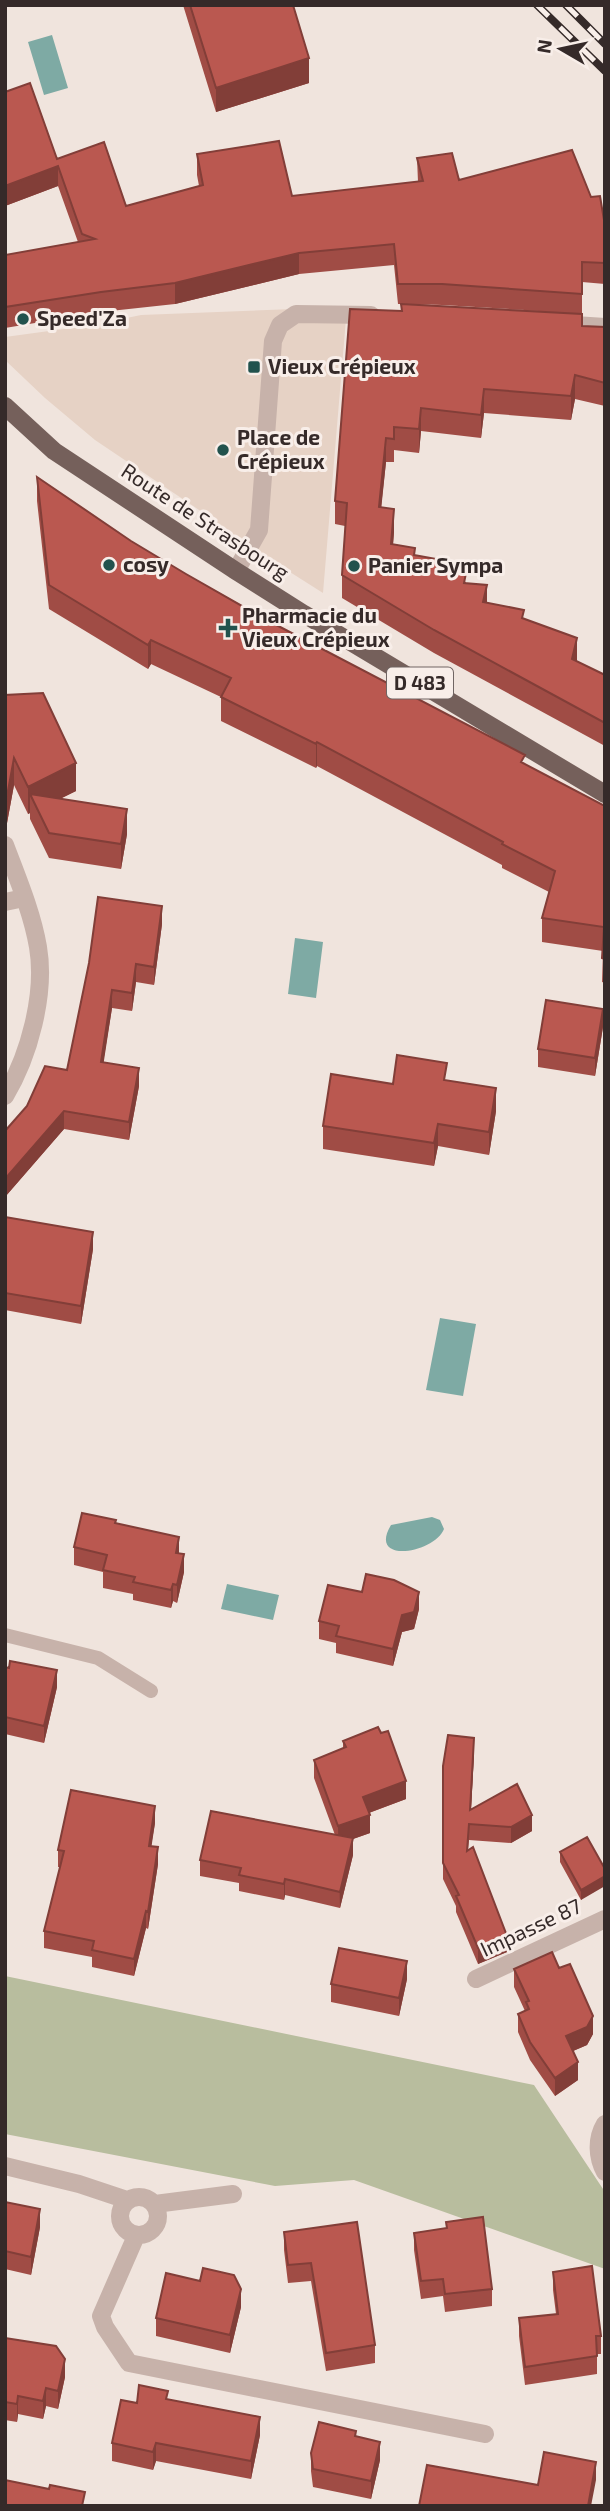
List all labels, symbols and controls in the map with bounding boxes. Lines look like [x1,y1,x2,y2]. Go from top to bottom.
north arrow [526,14,596,84]
text: N [531,38,556,55]
place label: Speed'Za [37,305,127,330]
marker: Speed'Za [15,311,31,327]
place label: Vieux Crépieux [268,353,416,378]
marker: Vieux Crépieux [246,359,262,375]
place label: Place de Crépieux [237,424,325,473]
marker: Place de Crépieux [215,442,231,458]
street label: Route de Strasbourg [117,457,295,584]
place label: cosy [123,551,169,577]
place label: Panier Sympa [368,552,503,578]
marker: cosy [101,557,117,573]
marker: Panier Sympa [346,558,362,574]
place label: Pharmacie du Vieux Crépieux [242,602,390,651]
marker: Pharmacie du Vieux Crépieux [220,620,236,636]
road number: D 483 [387,668,453,698]
street label: Impasse 87 [476,1892,585,1961]

